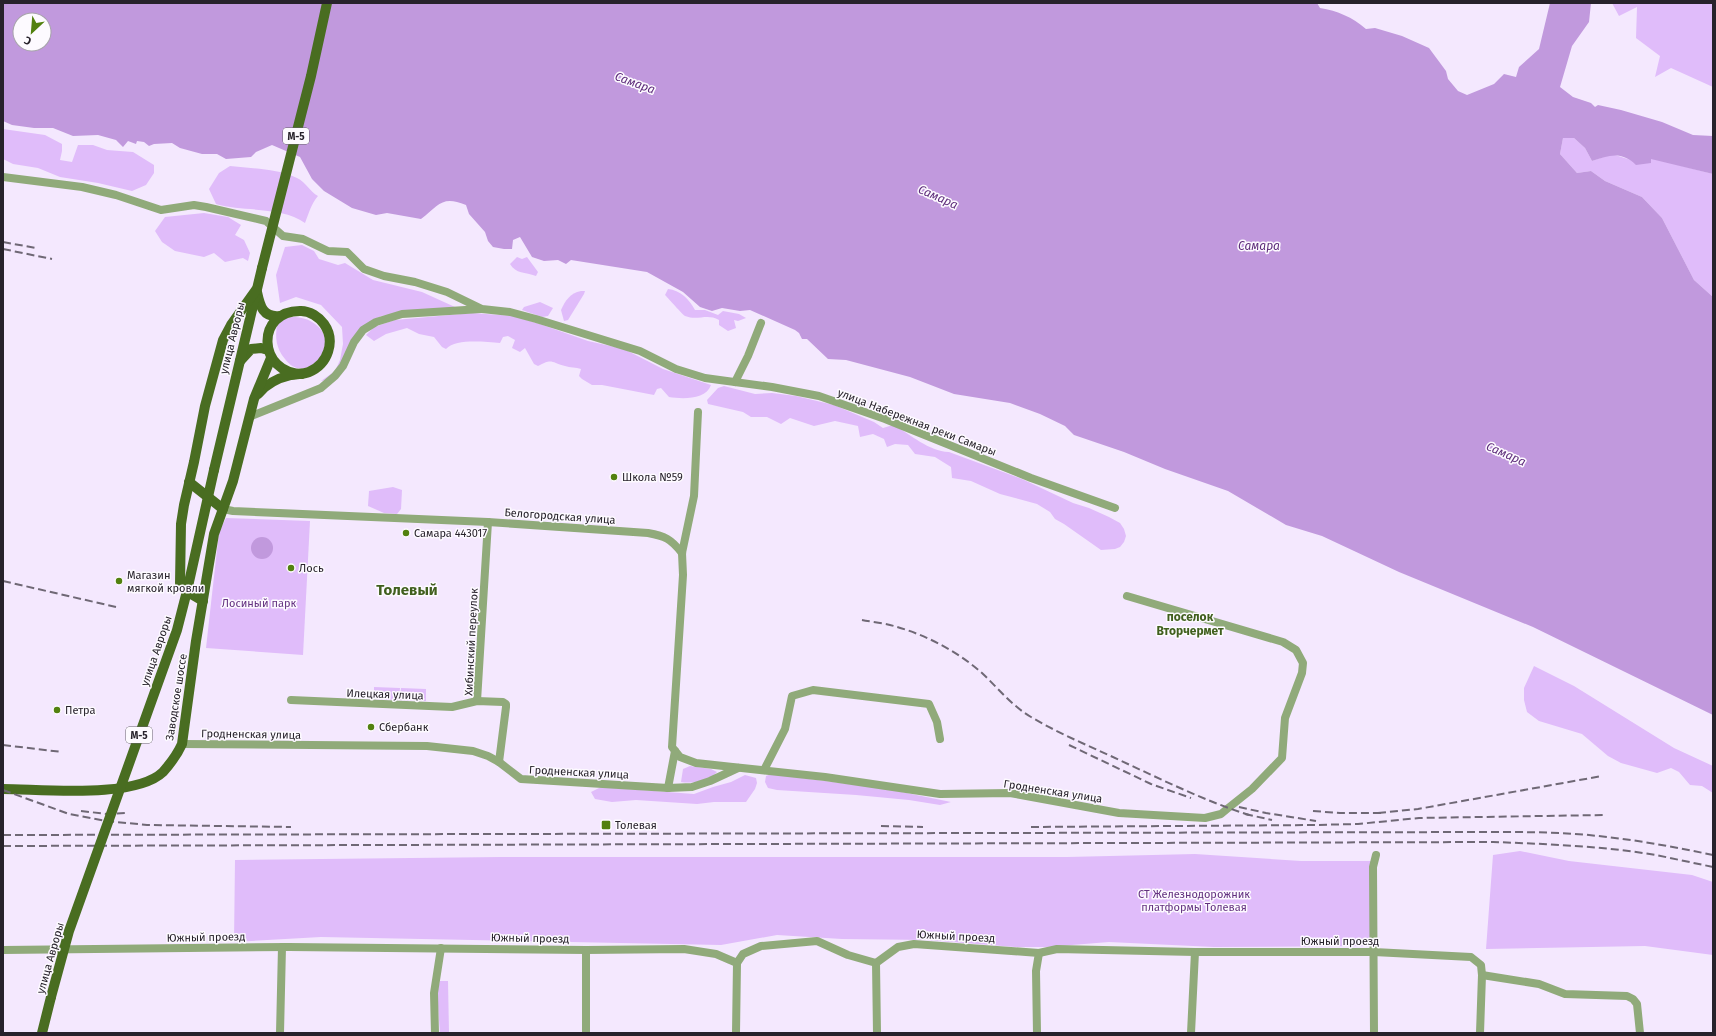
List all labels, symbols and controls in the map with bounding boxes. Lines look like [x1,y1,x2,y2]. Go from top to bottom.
north arrow [12,12,52,52]
text: С [22,33,34,48]
water label: Самара [613,69,657,97]
road number: М-5 [283,128,309,144]
water label: Самара [916,182,960,212]
water label: Самара [1238,239,1280,253]
street label: улица Авроры [217,301,248,375]
street label: улица Набережная реки Самары [836,386,998,459]
water label: Самара [1484,439,1528,469]
place label: Школа №59 [622,471,683,484]
marker: Школа №59 [609,472,619,482]
street label: Белогородская улица [504,506,616,527]
place label: Самара 443017 [414,527,487,540]
marker: Самара 443017 [401,528,411,538]
place label: Лось [299,562,324,575]
marker: Лось [286,563,296,573]
place label: Магазин мягкой кровли [127,569,204,595]
marker: Магазин мягкой кровли [114,576,124,586]
district label: Толевый [376,581,438,599]
street label: Хибинский переулок [462,588,481,696]
park label: Лосиный парк [222,597,296,610]
district label: поселок Вторчермет [1156,610,1224,638]
street label: улица Авроры [138,614,175,688]
street label: Заводское шоссе [163,653,190,741]
street label: Илецкая улица [346,687,424,702]
place label: Петра [65,704,96,717]
marker: Петра [52,705,62,715]
place label: Сбербанк [379,721,429,734]
marker: Сбербанк [366,722,376,732]
road number: М-5 [126,727,152,743]
street label: Гродненская улица [201,727,301,742]
street label: Гродненская улица [529,763,629,782]
street label: Гродненская улица [1003,777,1103,806]
marker: Толевая [600,819,612,831]
place label: Толевая [615,819,657,832]
park label: СТ Железнодорожник платформы Толевая [1138,888,1250,914]
street label: улица Авроры [34,921,67,995]
street label: Южный проезд [916,928,996,945]
street label: Южный проезд [167,930,245,945]
street label: Южный проезд [491,931,569,946]
street label: Южный проезд [1301,935,1379,948]

